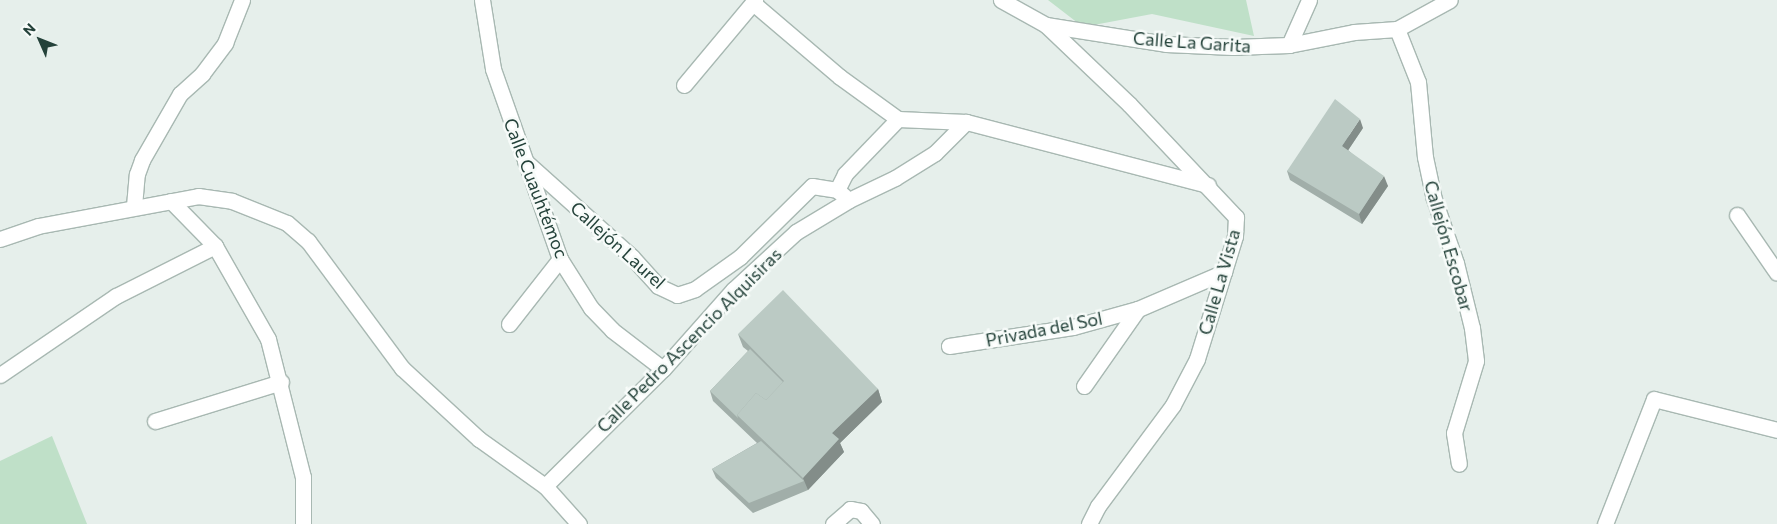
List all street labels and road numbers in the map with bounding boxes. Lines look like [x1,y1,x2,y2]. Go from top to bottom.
street label: Calle La Garita [1132,27,1252,57]
street label: Calle Cuauhtémoc [499,115,573,261]
street label: Callejón Escobar [1420,178,1478,314]
street label: Callejón Laurel [566,197,670,293]
street label: Calle La Vista [1194,227,1244,337]
street label: Calle Pedro Ascencio Alquisiras [592,243,786,437]
street label: Privada del Sol [984,307,1104,351]

